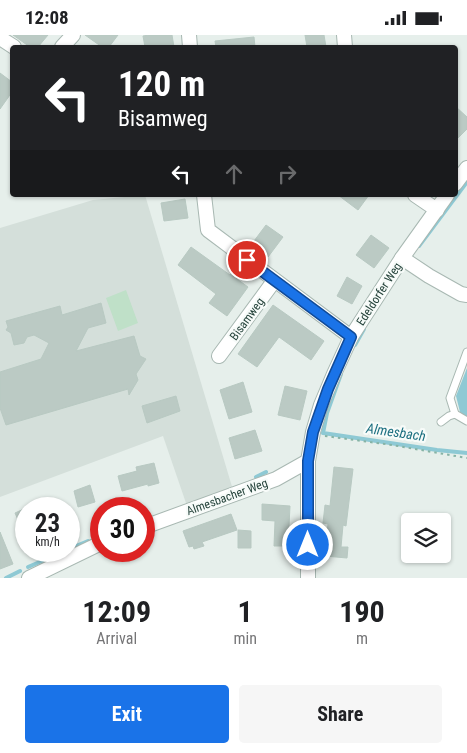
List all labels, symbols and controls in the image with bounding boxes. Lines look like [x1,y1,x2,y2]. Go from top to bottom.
text: 12:08 [25,6,69,29]
text: 120 m [118,64,205,105]
icon: left [35,65,100,130]
text: Bisamweg [118,106,208,131]
icon: left [167,160,195,188]
icon: ahead [220,160,248,188]
icon: right [273,160,301,188]
pin [226,239,268,281]
icon: arrive [233,246,261,274]
street label: Edeldorfer Weg [353,260,405,328]
street label: Bisamweg [227,295,267,343]
water label: Almesbach [364,420,427,444]
street label: Almesbacher Weg [185,476,270,518]
speed limit sign: 30 [90,497,155,562]
text: 23 [35,509,60,538]
map controls [401,513,451,563]
button: layers [401,513,451,563]
position arrow [281,518,333,570]
text: km/h [35,535,60,549]
text: 12:09 [82,594,151,629]
text: 1 [238,594,253,629]
text: 190 [339,594,385,629]
text: Arrival [96,629,137,648]
text: min [233,629,257,648]
text: m [356,629,368,648]
button: Exit [25,685,229,743]
button: Share [239,685,442,743]

